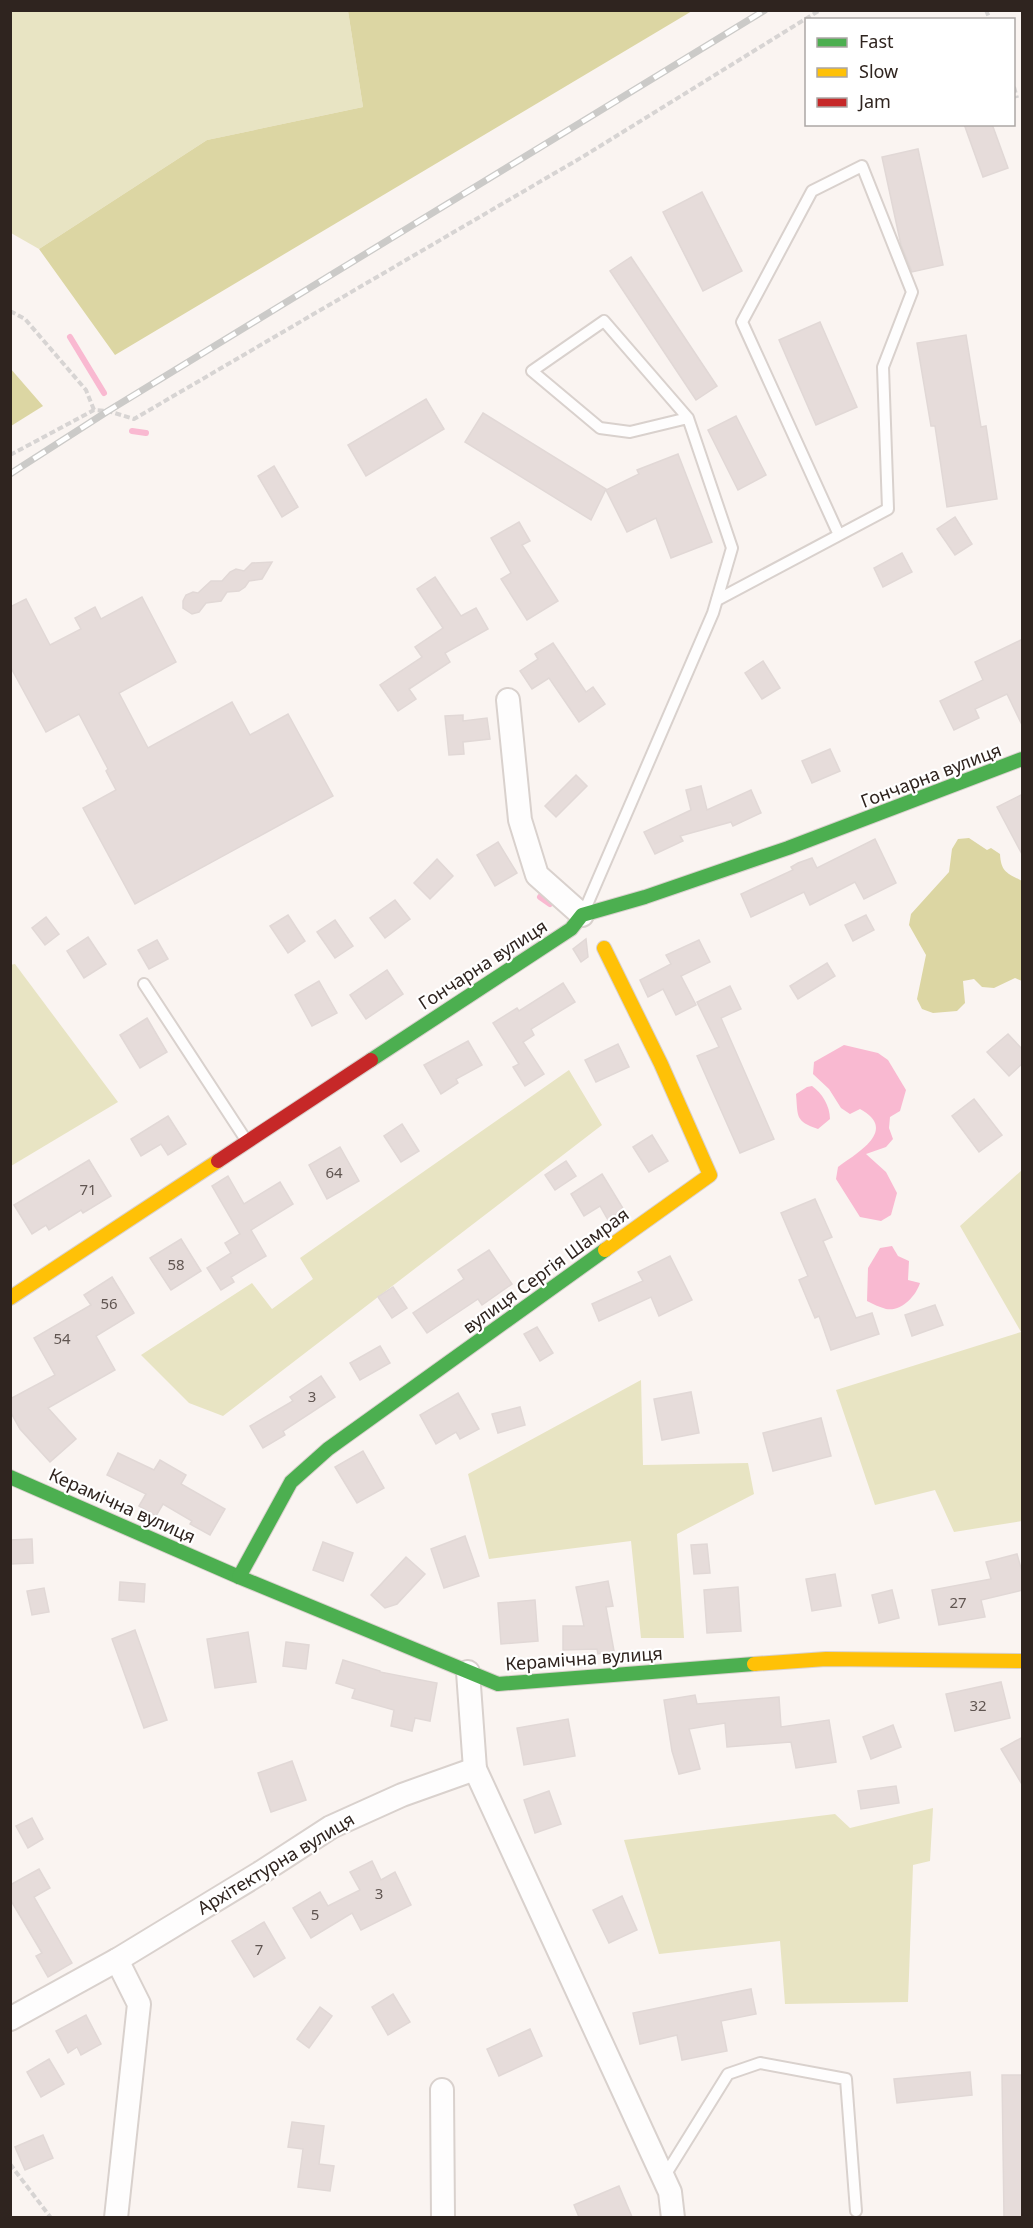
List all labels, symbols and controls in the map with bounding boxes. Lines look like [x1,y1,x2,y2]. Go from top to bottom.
legend [805,18,1015,126]
text: Fast [859,29,894,53]
text: Slow [859,59,898,83]
text: Jam [857,89,891,113]
street label: Гончарна вулиця [857,737,1004,813]
street label: Гончарна вулиця [413,914,551,1015]
house number: 64 [325,1162,343,1182]
house number: 71 [79,1179,97,1199]
street label: вулиця Сергія Шамрая [458,1202,633,1339]
house number: 58 [167,1254,185,1274]
house number: 56 [100,1293,118,1313]
house number: 54 [53,1328,71,1348]
house number: 3 [308,1386,316,1406]
street label: Керамічна вулиця [45,1462,199,1548]
house number: 27 [949,1592,967,1612]
street label: Керамічна вулиця [504,1641,664,1675]
house number: 32 [969,1695,987,1715]
street label: Архітектурна вулиця [193,1807,358,1920]
house number: 3 [375,1883,383,1903]
house number: 5 [311,1904,319,1924]
house number: 7 [255,1939,263,1959]

